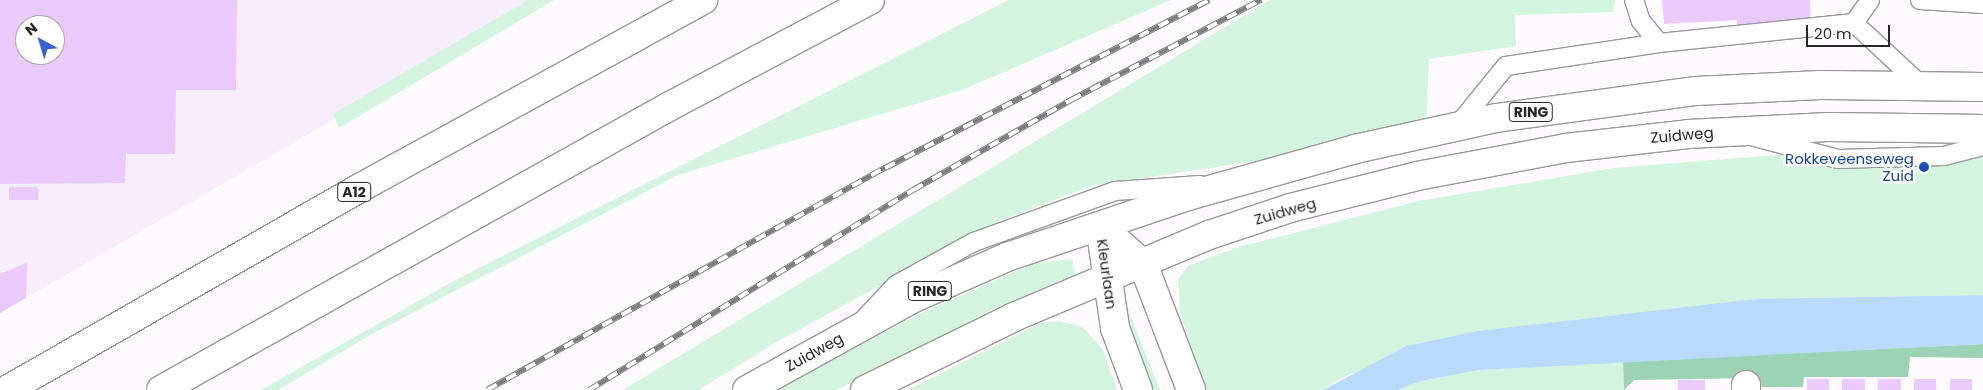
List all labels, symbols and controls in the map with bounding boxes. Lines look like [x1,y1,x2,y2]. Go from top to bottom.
north arrow [15,15,65,65]
scale bar [1808,15,1892,47]
text: N [21,18,42,40]
text: 20 m [1814,23,1852,44]
road number: RING [1508,100,1554,124]
street label: Zuidweg [1650,123,1714,147]
place label: Rokkeveenseweg Zuid [1785,149,1914,184]
marker: Rokkeveenseweg Zuid [1918,161,1930,173]
road number: A12 [336,180,372,203]
street label: Zuidweg [1252,194,1318,228]
street label: Kleurlaan [1093,238,1121,310]
road number: RING [908,280,952,302]
street label: Zuidweg [782,329,846,375]

